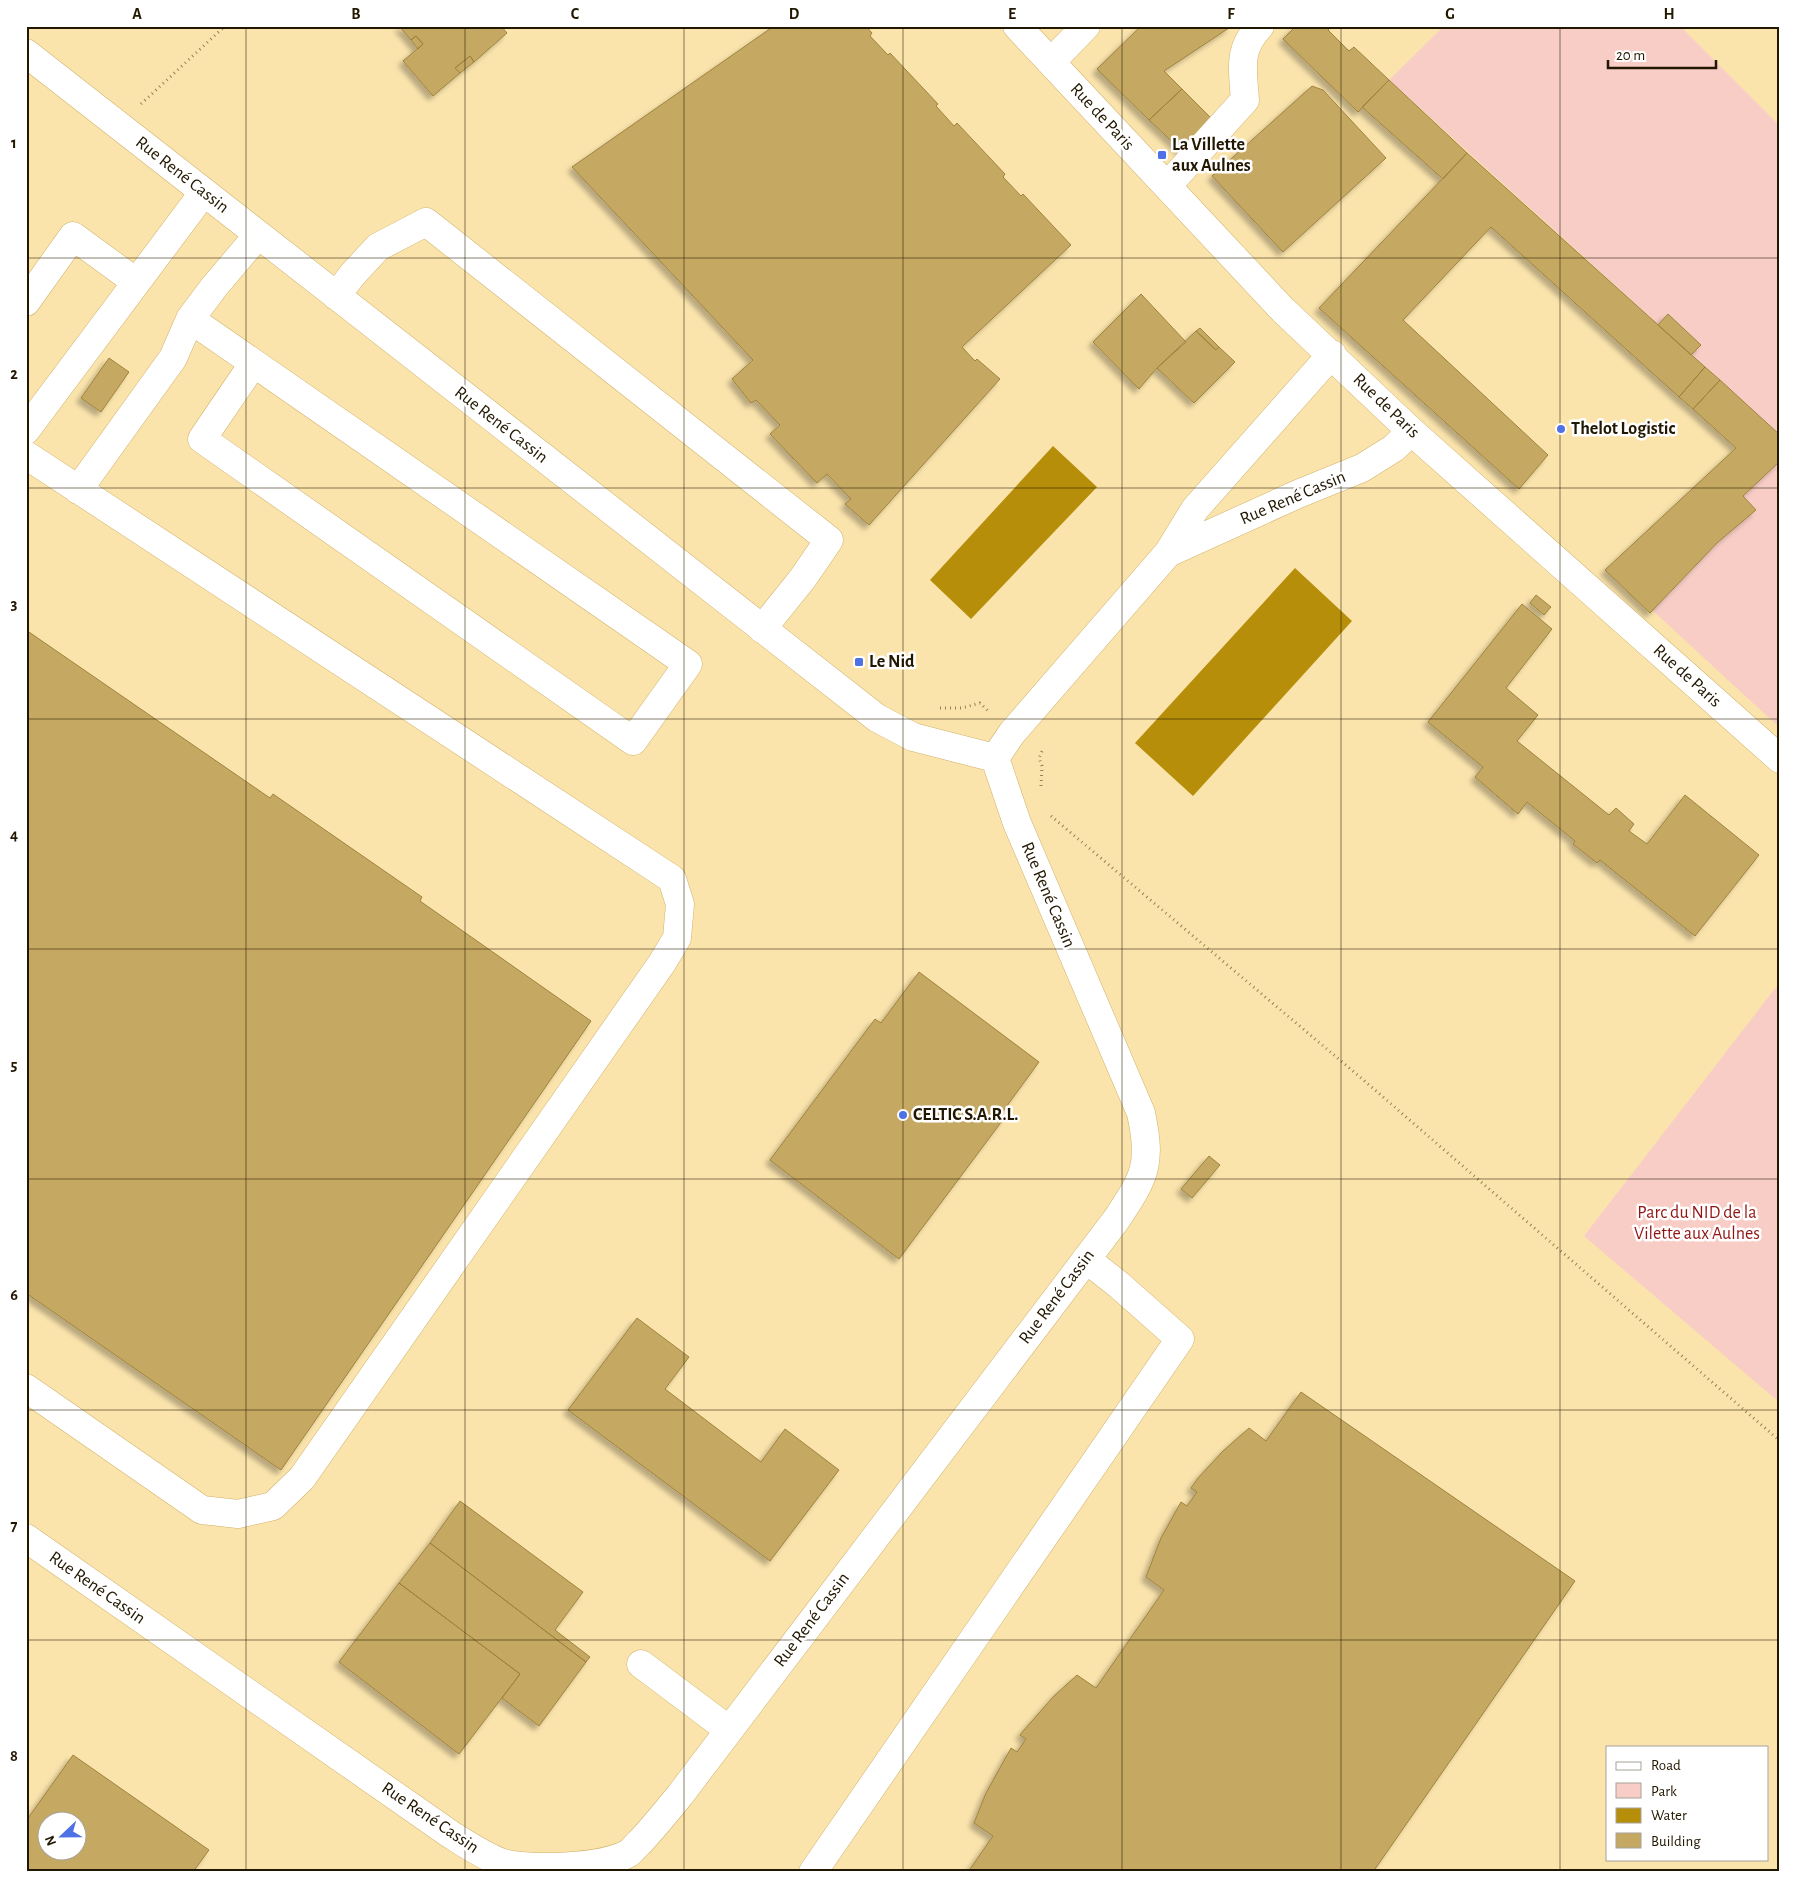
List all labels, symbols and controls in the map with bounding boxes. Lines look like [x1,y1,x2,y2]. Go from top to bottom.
text: A [132,6,142,22]
text: B [351,6,361,22]
text: C [571,6,580,22]
text: D [789,6,800,22]
text: E [1008,6,1016,22]
text: F [1227,6,1235,22]
text: G [1445,6,1455,22]
text: H [1663,6,1675,22]
scale bar [1608,38,1716,70]
text: 20 m [1616,48,1645,63]
street label: Rue de Paris [1067,80,1137,154]
street label: Rue René Cassin [132,133,232,217]
text: 1 [11,135,17,151]
place label: La Villette aux Aulnes [1172,136,1251,175]
marker: La Villette aux Aulnes [1156,149,1168,161]
text: 2 [10,366,18,382]
street label: Rue de Paris [1349,370,1423,442]
street label: Rue René Cassin [451,383,551,467]
place label: Thelot Logistic [1571,420,1676,438]
marker: Thelot Logistic [1555,423,1567,435]
street label: Rue René Cassin [1238,468,1348,528]
text: 3 [11,596,18,612]
street label: Rue de Paris [1650,641,1724,711]
place label: Le Nid [869,653,915,671]
marker: Le Nid [853,656,865,668]
text: 4 [10,827,18,843]
street label: Rue René Cassin [1018,840,1078,950]
text: 5 [11,1057,18,1073]
place label: CELTIC S.A.R.L. [913,1106,1018,1124]
marker: CELTIC S.A.R.L. [897,1109,909,1121]
park label: Parc du NID de la Vilette aux Aulnes [1634,1204,1760,1243]
street label: Rue René Cassin [1016,1246,1098,1348]
text: 6 [10,1287,18,1303]
text: 7 [11,1518,18,1534]
street label: Rue René Cassin [46,1548,148,1628]
street label: Rue René Cassin [771,1569,853,1671]
legend [1606,1746,1768,1860]
text: 8 [10,1748,18,1764]
text: Road [1651,1758,1681,1773]
street label: Rue René Cassin [378,1779,482,1857]
text: Park [1651,1784,1677,1799]
text: Water [1651,1808,1687,1823]
north arrow [38,1810,88,1860]
text: N [43,1833,59,1848]
text: Building [1651,1834,1701,1849]

